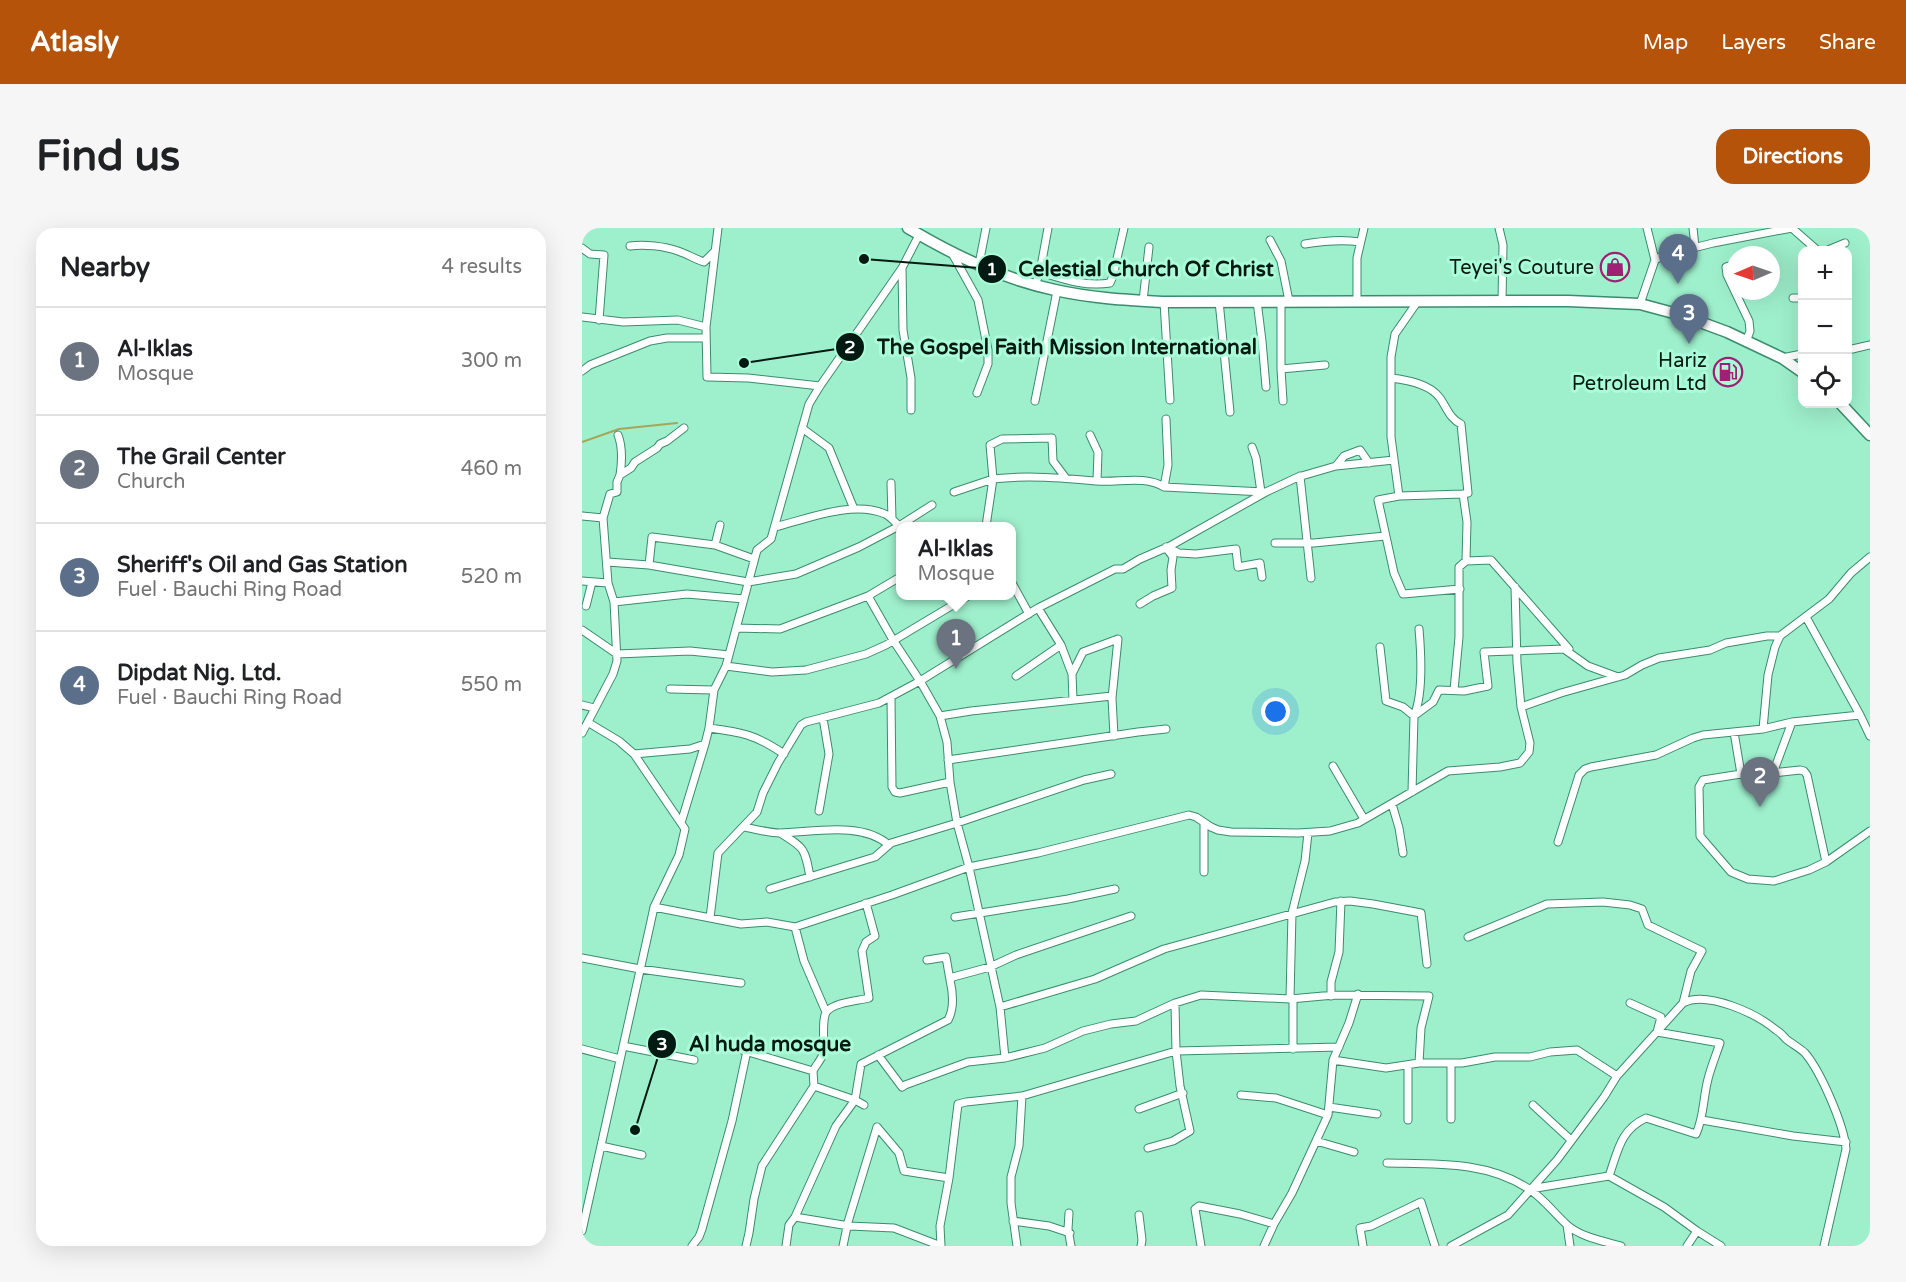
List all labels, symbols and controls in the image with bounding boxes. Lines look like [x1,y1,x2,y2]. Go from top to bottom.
text: Atlasly [30,25,119,59]
text: Map [1643,30,1688,55]
text: Layers [1721,30,1786,55]
text: Share [1819,30,1876,55]
button: Directions [1716,129,1870,184]
text: Find us [36,131,180,182]
pin: 4 [1658,235,1698,284]
north arrow [1726,246,1780,300]
map controls [1798,246,1852,408]
button: + [1798,246,1852,300]
callout: Celestial Church Of Christ [977,249,1286,288]
shop icon: Teyei's Couture [1599,251,1631,283]
text: Nearby [60,252,150,283]
text: 4 results [442,255,522,279]
place label: Teyei's Couture [1449,256,1594,280]
text: Celestial Church Of Christ [1018,257,1274,282]
text: 1 [986,258,998,280]
pin: 3 [1670,294,1708,344]
button: − [1798,300,1852,354]
callout: The Gospel Faith Mission International [835,328,1268,367]
text: The Gospel Faith Mission International [876,335,1257,360]
text: Al-Iklas [117,336,193,362]
text: 2 [844,336,856,358]
text: 1 [73,349,86,373]
text: 300 m [461,349,522,373]
place label: Hariz Petroleum Ltd [1572,349,1707,396]
button: locate [1798,354,1852,408]
fuel station icon: Hariz Petroleum Ltd [1712,356,1744,388]
text: Mosque [117,362,194,386]
text: The Grail Center [117,444,286,470]
text: 2 [73,457,86,481]
text: 460 m [461,457,522,481]
text: Church [117,470,185,494]
popup [896,522,1016,600]
text: Al-Iklas [918,536,993,562]
text: Sheriff's Oil and Gas Station [117,552,408,578]
text: Mosque [918,562,994,586]
text: 3 [73,565,86,589]
text: 520 m [461,565,522,589]
text: Fuel · Bauchi Ring Road [117,578,342,602]
pin: 1 [936,620,976,669]
text: Dipdat Nig. Ltd. [117,660,282,686]
text: 4 [73,673,86,697]
text: 550 m [461,673,522,697]
text: Fuel · Bauchi Ring Road [117,686,342,710]
your location [1261,697,1290,726]
pin: 2 [1740,758,1780,807]
callout: Al huda mosque [647,1025,864,1064]
text: Al huda mosque [689,1032,851,1057]
text: 3 [656,1033,668,1055]

